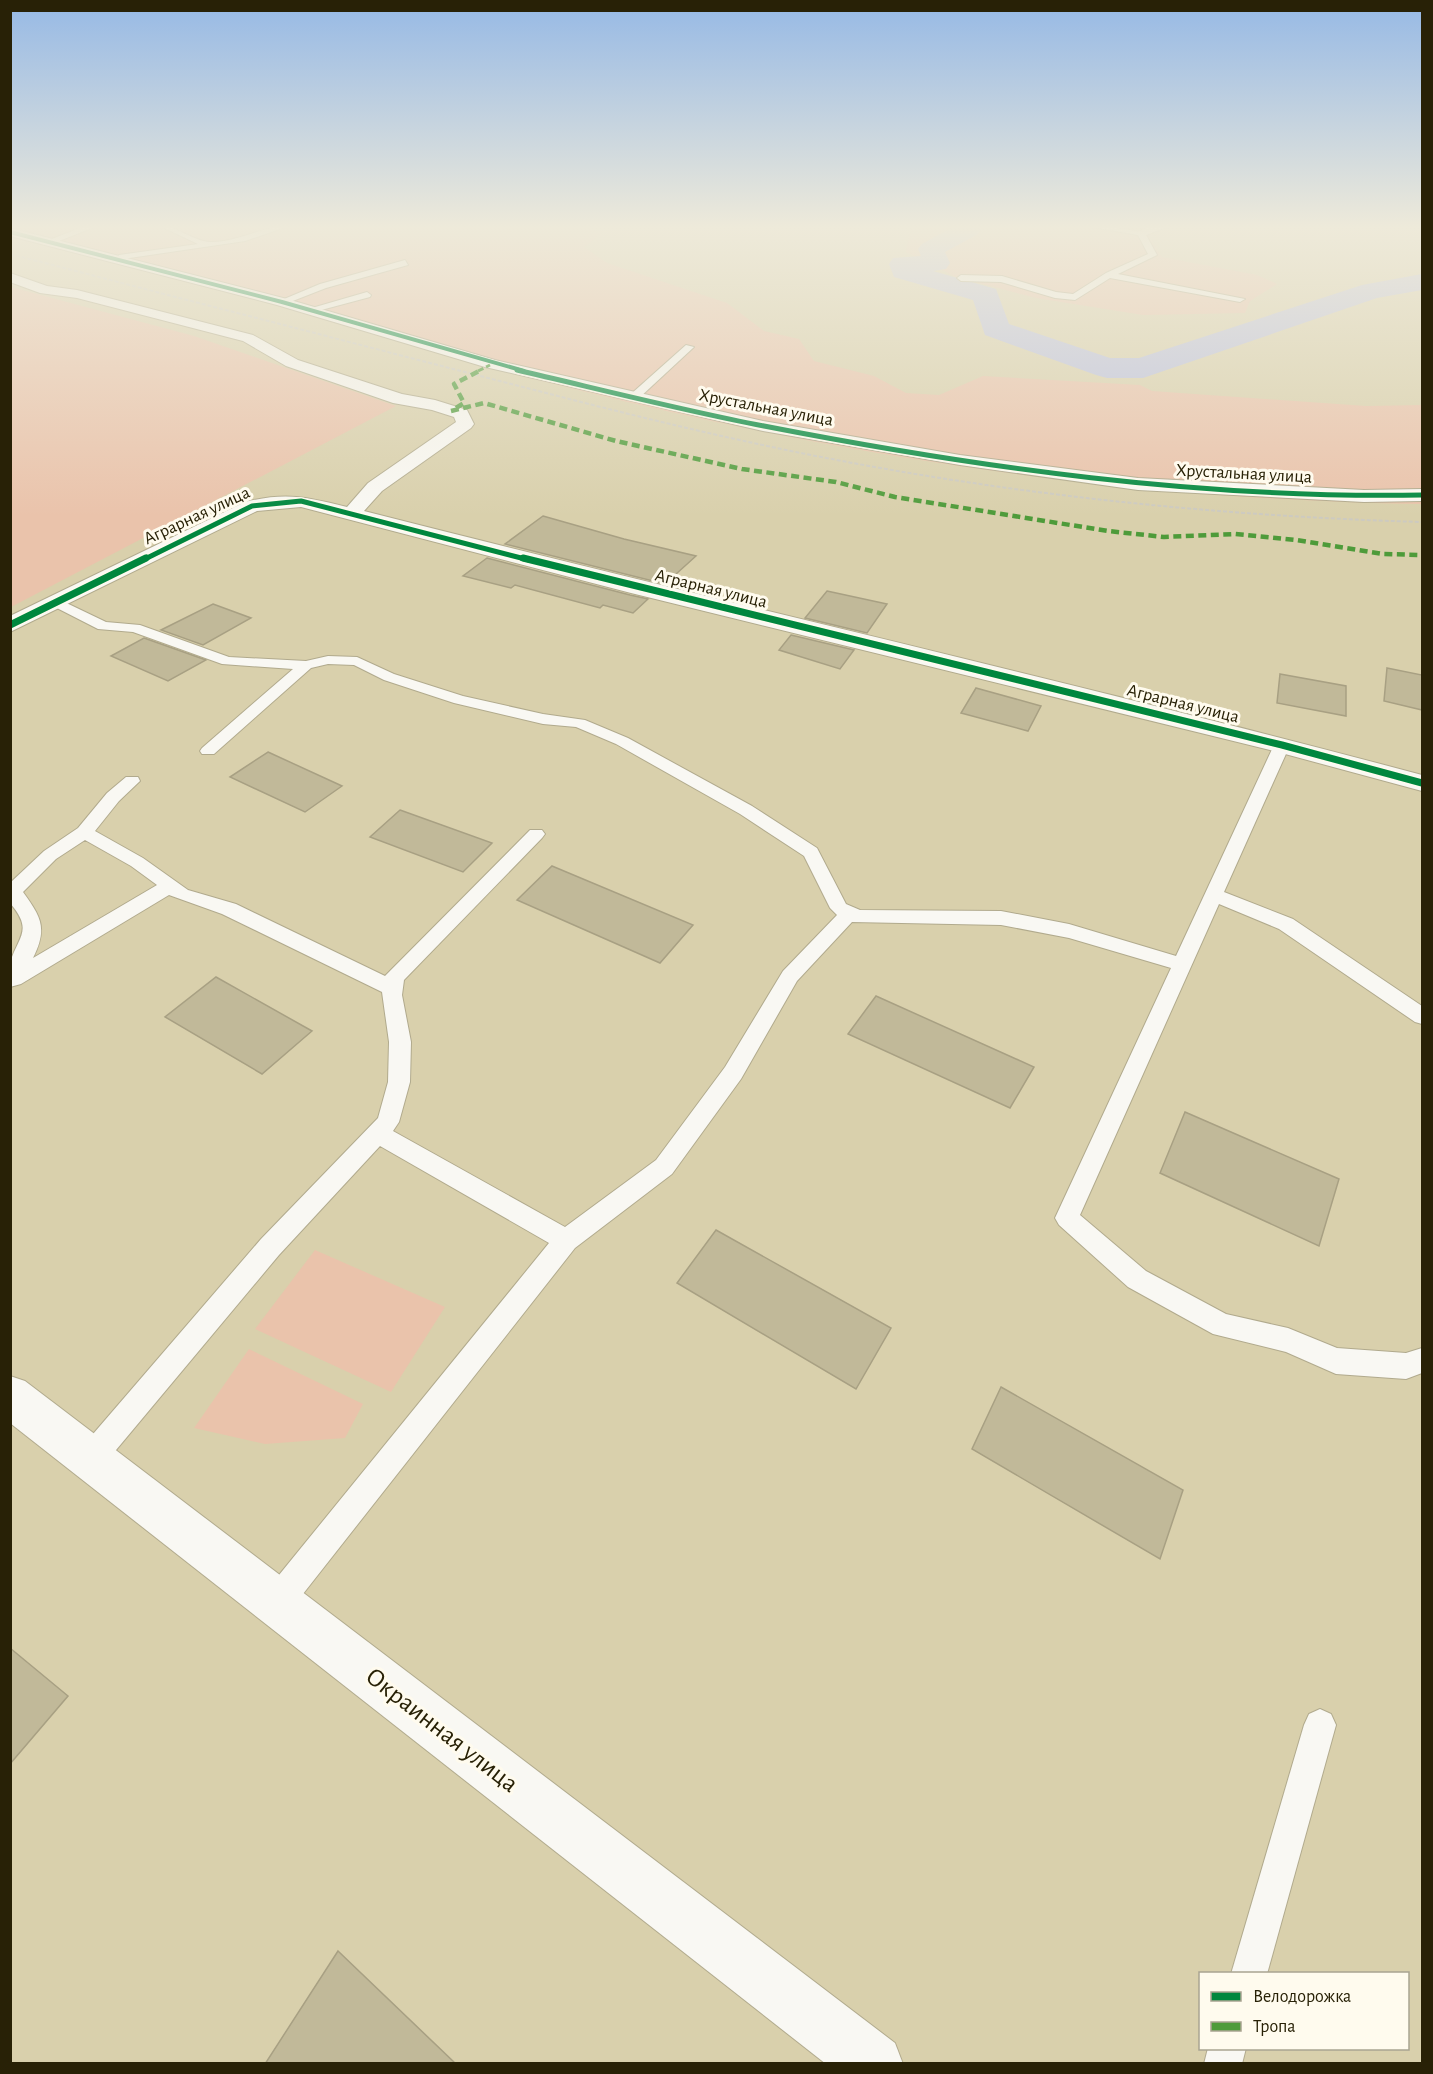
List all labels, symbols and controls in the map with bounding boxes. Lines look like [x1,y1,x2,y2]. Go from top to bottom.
street label: Хрустальная улица [697,386,835,430]
street label: Хрустальная улица [1175,461,1313,487]
street label: Аграрная улица [141,484,253,548]
street label: Аграрная улица [653,566,769,612]
street label: Аграрная улица [1125,681,1241,727]
street label: Окраинная улица [361,1663,523,1797]
legend [1199,1972,1409,2050]
text: Велодорожка [1253,1988,1351,2006]
text: Тропа [1253,2018,1296,2036]

